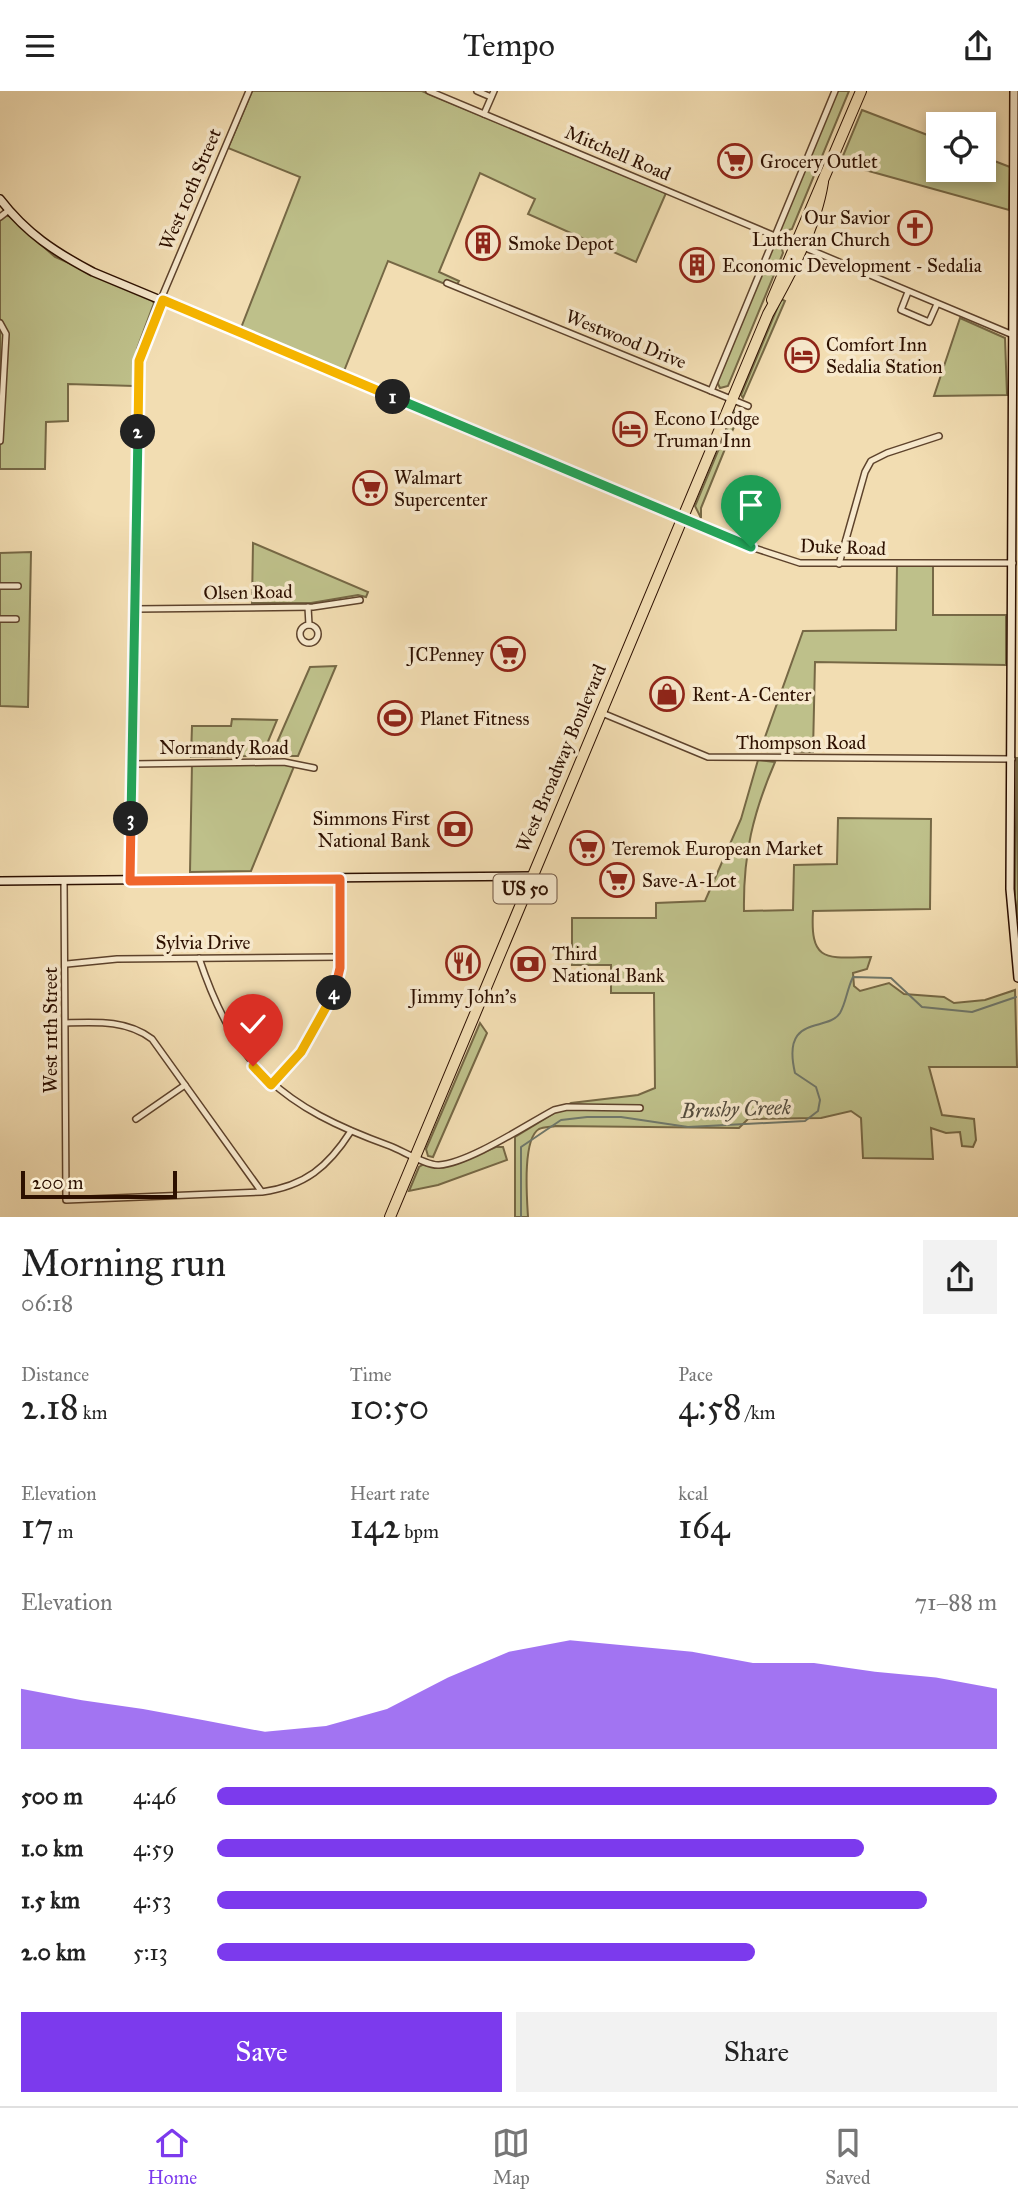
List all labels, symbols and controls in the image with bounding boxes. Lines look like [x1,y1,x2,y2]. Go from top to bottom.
text: Tempo [463,26,555,65]
icon: menu [21,27,59,65]
icon: share [959,27,997,65]
map controls [926,112,996,182]
button: locate [926,112,996,182]
street label: Mitchell Road [562,120,675,186]
street label: West 10th Street [154,124,226,253]
supermarket icon: Grocery Outlet [716,142,754,180]
place label: Grocery Outlet [760,150,878,173]
place label: Our Savior Lutheran Church [752,206,891,251]
church icon: Our Savior Lutheran Church [896,209,934,247]
building icon: Smoke Depot [464,224,502,262]
place label: Smoke Depot [508,232,614,255]
building icon: Economic Development - Sedalia [678,246,716,284]
place label: Economic Development - Sedalia [722,254,983,277]
street label: Westwood Drive [562,304,690,374]
place label: Comfort Inn Sedalia Station [826,333,942,378]
hotel icon: Comfort Inn Sedalia Station [783,336,821,374]
pin: 1 [376,379,410,415]
text: 1 [389,385,396,408]
place label: Econo Lodge Truman Inn [654,407,760,452]
hotel icon: Econo Lodge Truman Inn [611,410,649,448]
pin: 2 [120,415,156,449]
text: 2 [133,420,142,443]
place label: Walmart Supercenter [394,466,488,511]
supermarket icon: Walmart Supercenter [351,469,389,507]
pin [721,475,781,547]
icon: arrive [732,486,770,524]
street label: Duke Road [799,534,887,560]
street label: Olsen Road [203,580,293,604]
supermarket icon: JCPenney [489,635,527,673]
place label: JCPenney [406,643,485,667]
street label: West Broadway Boulevard [511,660,611,855]
shop icon: Rent-A-Center [648,675,686,713]
place label: Rent-A-Center [692,683,812,706]
sports icon: Planet Fitness [376,699,414,737]
place label: Planet Fitness [420,707,529,730]
street label: Thompson Road [736,731,867,754]
street label: Normandy Road [159,736,289,759]
pin: 3 [114,801,148,837]
text: 3 [127,807,134,830]
place label: Simmons First National Bank [313,807,430,852]
bank icon: Simmons First National Bank [436,810,474,848]
supermarket icon: Teremok European Market [568,829,606,867]
place label: Teremok European Market [612,837,823,860]
supermarket icon: Save-A-Lot [598,861,636,899]
place label: Save-A-Lot [642,869,737,892]
road number: US 50 [494,875,556,903]
street label: Sylvia Drive [156,931,251,954]
place label: Third National Bank [552,942,665,987]
restaurant icon: Jimmy John's [444,944,482,982]
bank icon: Third National Bank [509,945,547,983]
street label: West 11th Street [39,966,62,1093]
pin: 4 [316,975,352,1011]
text: 4 [328,981,339,1004]
place label: Jimmy John's [408,985,516,1009]
pin [223,994,283,1066]
icon: check [234,1005,272,1043]
water label: Brushy Creek [680,1094,792,1124]
scale bar [21,1168,177,1200]
text: 200 m [32,1171,84,1194]
text: Morning run [21,1240,226,1286]
button: share [923,1240,997,1314]
text: 06:18 [21,1289,73,1317]
text: Distance [21,1363,89,1386]
text: Time [350,1363,392,1386]
text: Pace [678,1363,713,1386]
text: 2.18 [21,1386,79,1429]
text: 10:50 [350,1386,429,1429]
text: 4:58 [678,1386,742,1429]
text: km [79,1401,108,1424]
text: /km [742,1401,776,1424]
text: Elevation [21,1482,96,1505]
text: Heart rate [350,1482,430,1505]
text: kcal [678,1482,708,1505]
text: 17 [21,1505,54,1548]
text: 142 [350,1505,400,1548]
text: 164 [678,1505,730,1548]
text: m [54,1520,74,1543]
text: bpm [400,1520,439,1543]
text: Elevation [21,1588,112,1616]
text: 71–88 m [915,1588,997,1616]
text: 500 m [21,1782,83,1810]
text: 4:46 [133,1782,176,1810]
text: 1.0 km [21,1834,83,1862]
text: 4:59 [133,1834,175,1862]
text: 1.5 km [21,1886,80,1914]
text: 4:53 [133,1886,172,1914]
text: 2.0 km [21,1938,86,1966]
text: 5:13 [133,1938,168,1966]
button: Save [21,2012,502,2092]
button: Share [516,2012,997,2092]
tab: Home [148,2124,197,2189]
tab: Map [492,2124,530,2189]
tab: Saved [825,2124,870,2189]

